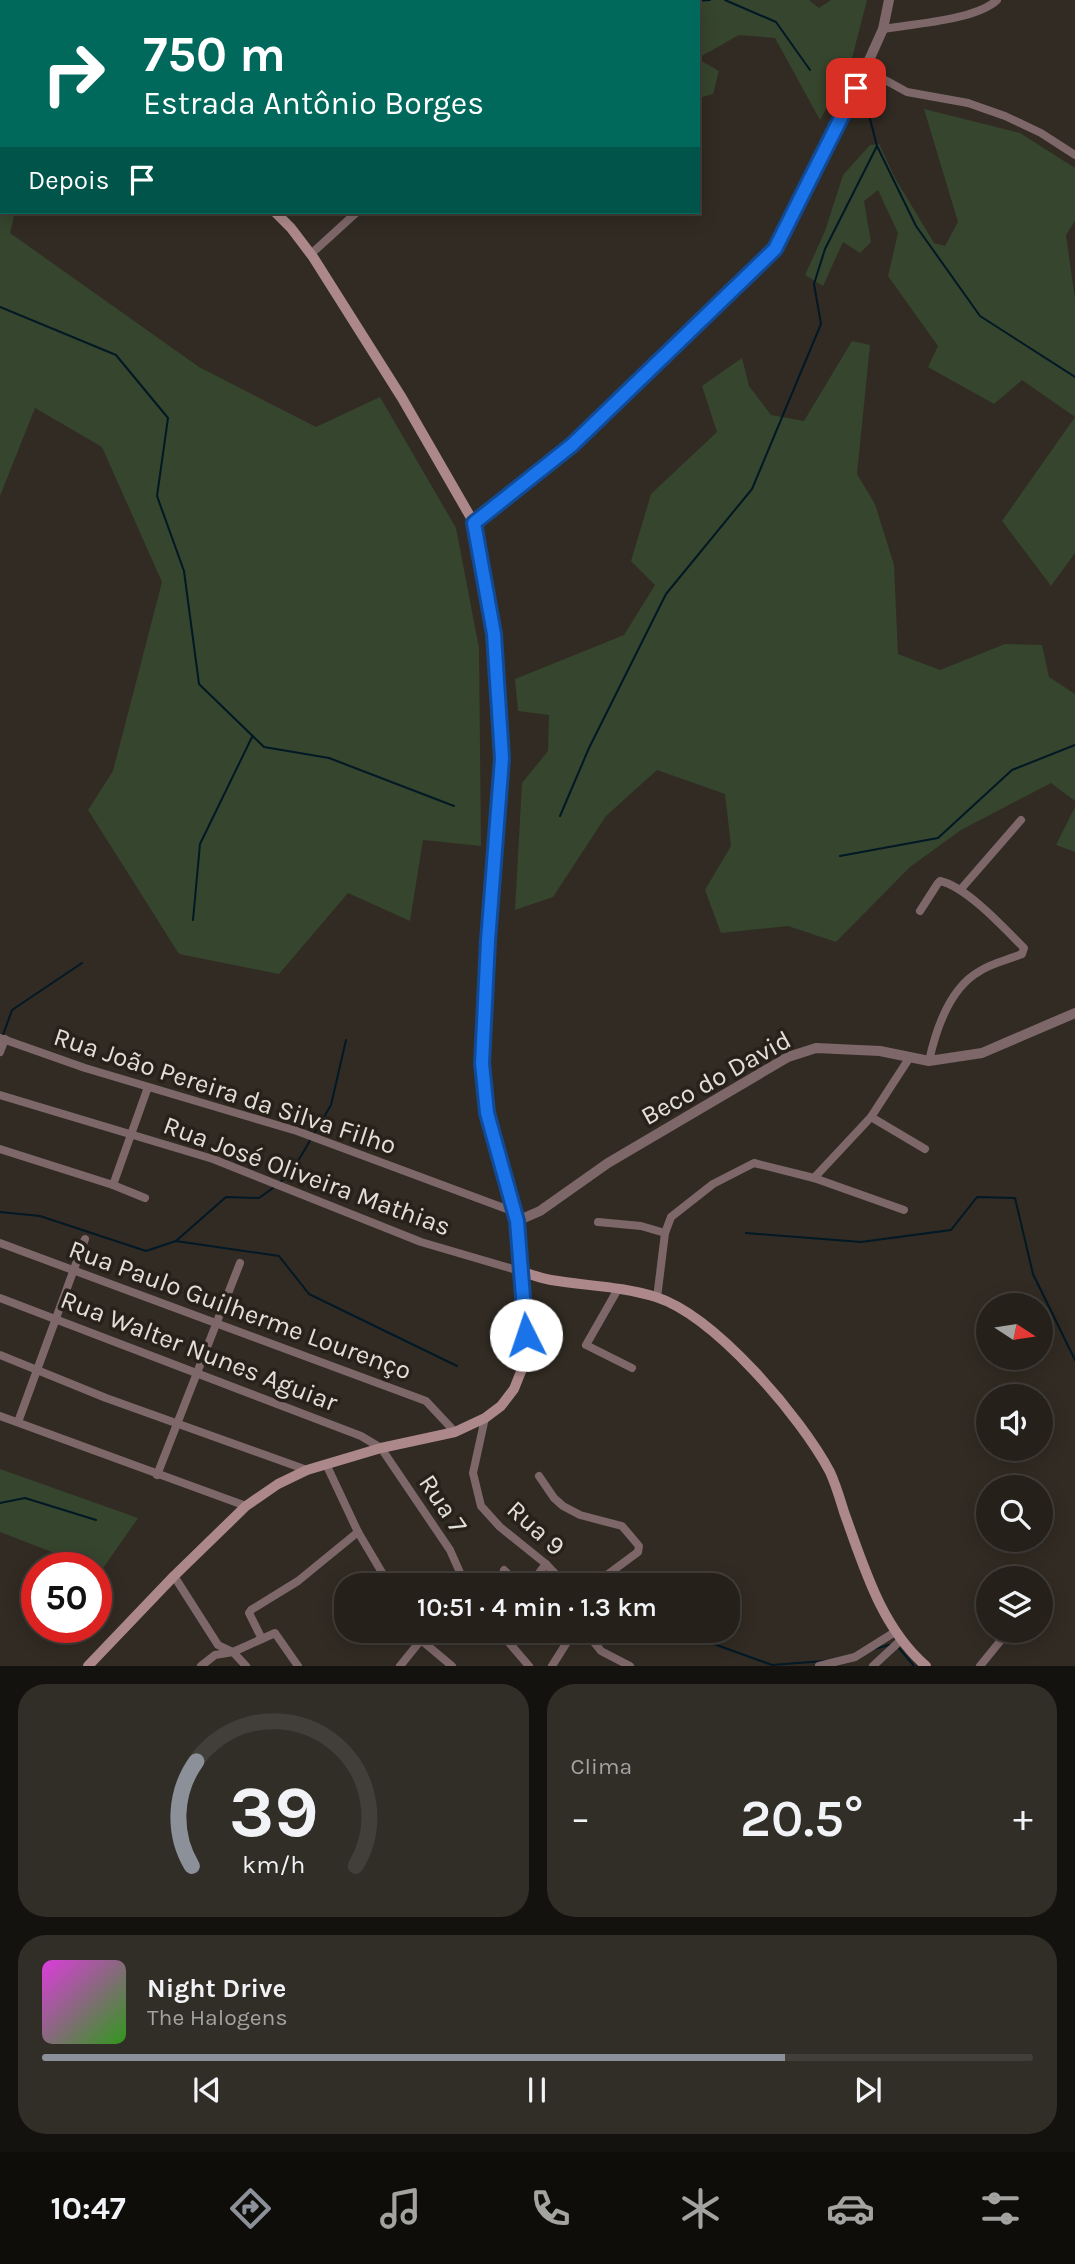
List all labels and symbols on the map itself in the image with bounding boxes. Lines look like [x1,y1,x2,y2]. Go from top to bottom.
pin [826,58,886,118]
street label: Rua João Pereira da Silva Filho [50,1021,400,1161]
street label: Beco do David [636,1024,796,1132]
street label: Rua José Oliveira Mathias [159,1110,455,1242]
street label: Rua Paulo Guilherme Lourenço [64,1233,416,1387]
street label: Rua Walter Nunes Aguiar [56,1284,342,1418]
north arrow [976,1293,1054,1370]
position arrow [489,1298,563,1372]
street label: Rua 7 [412,1469,474,1539]
street label: Rua 9 [501,1494,571,1562]
speed limit sign: 50 [21,1552,112,1643]

